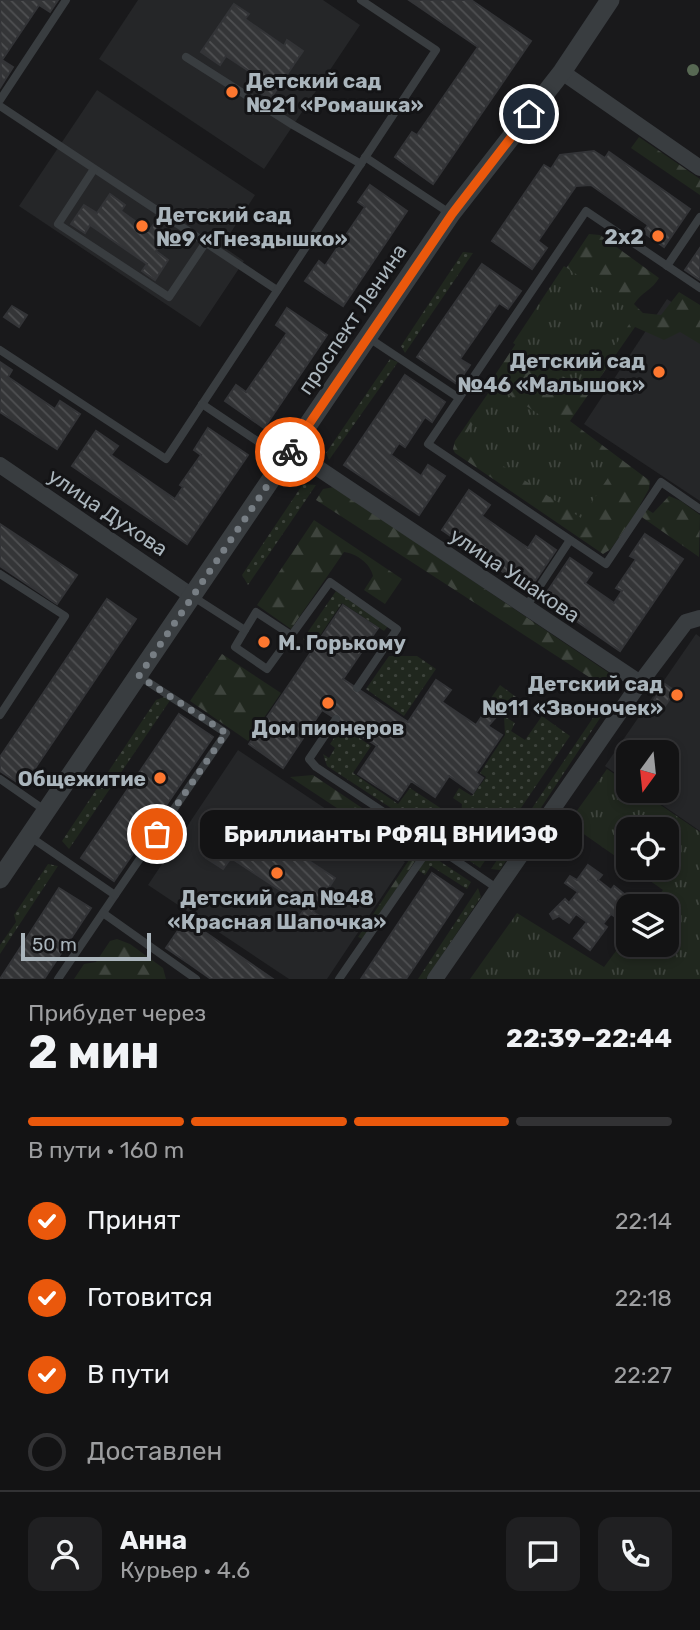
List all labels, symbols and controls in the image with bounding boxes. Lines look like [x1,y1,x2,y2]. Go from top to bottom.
place label: Детский сад №21 «Ромашка» [246,68,423,117]
marker: Детский сад №21 «Ромашка» [224,84,240,100]
pin [499,84,559,144]
icon: home [510,95,548,133]
place label: Детский сад №9 «Гнездышко» [156,202,348,251]
marker: Детский сад №9 «Гнездышко» [134,218,150,234]
place label: 2x2 [604,224,644,249]
marker: 2x2 [650,228,666,244]
street label: проспект Ленина [292,239,412,399]
place label: Детский сад №46 «Малышок» [458,348,645,397]
marker: Детский сад №46 «Малышок» [651,364,667,380]
courier [255,417,325,487]
icon: bike [271,433,309,471]
street label: улица Духова [44,463,172,561]
street label: улица Ушакова [445,522,585,628]
place label: М. Горькому [278,630,406,655]
marker: М. Горькому [256,634,272,650]
place label: Детский сад №11 «Звоночек» [482,671,663,720]
marker: Детский сад №11 «Звоночек» [669,687,685,703]
marker: Дом пионеров [320,695,336,711]
place label: Дом пионеров [251,715,405,740]
north arrow [616,740,679,803]
map controls [616,740,679,957]
place label: Общежитие [18,766,146,791]
marker: Общежитие [152,770,168,786]
pin [127,804,187,864]
callout: Бриллианты РФЯЦ ВНИИЭФ [199,810,580,858]
icon: bag [138,815,176,853]
button: locate [616,817,679,880]
text: Бриллианты РФЯЦ ВНИИЭФ [224,820,558,848]
marker: Детский сад №48 «Красная Шапочка» [269,865,285,881]
place label: Детский сад №48 «Красная Шапочка» [168,885,386,934]
button: layers [616,894,679,957]
scale bar [21,930,150,962]
text: 50 m [32,933,77,956]
text: Прибудет через [28,999,206,1027]
text: 22:39–22:44 [506,1023,672,1054]
text: 2 мин [28,1025,160,1080]
text: В пути · 160 m [28,1136,184,1164]
icon: check [28,1202,66,1240]
text: Принят [87,1205,180,1236]
text: 22:14 [615,1207,672,1235]
icon: check [28,1279,66,1317]
text: Готовится [87,1282,213,1313]
text: 22:18 [615,1284,672,1312]
icon: check [28,1356,66,1394]
text: В пути [87,1359,170,1390]
text: 22:27 [614,1361,672,1389]
text: Доставлен [87,1436,222,1467]
button: person [28,1517,102,1591]
button: chat [506,1517,580,1591]
button: phone [598,1517,672,1591]
text: Анна [120,1525,187,1556]
text: Курьер · 4.6 [120,1556,250,1584]

